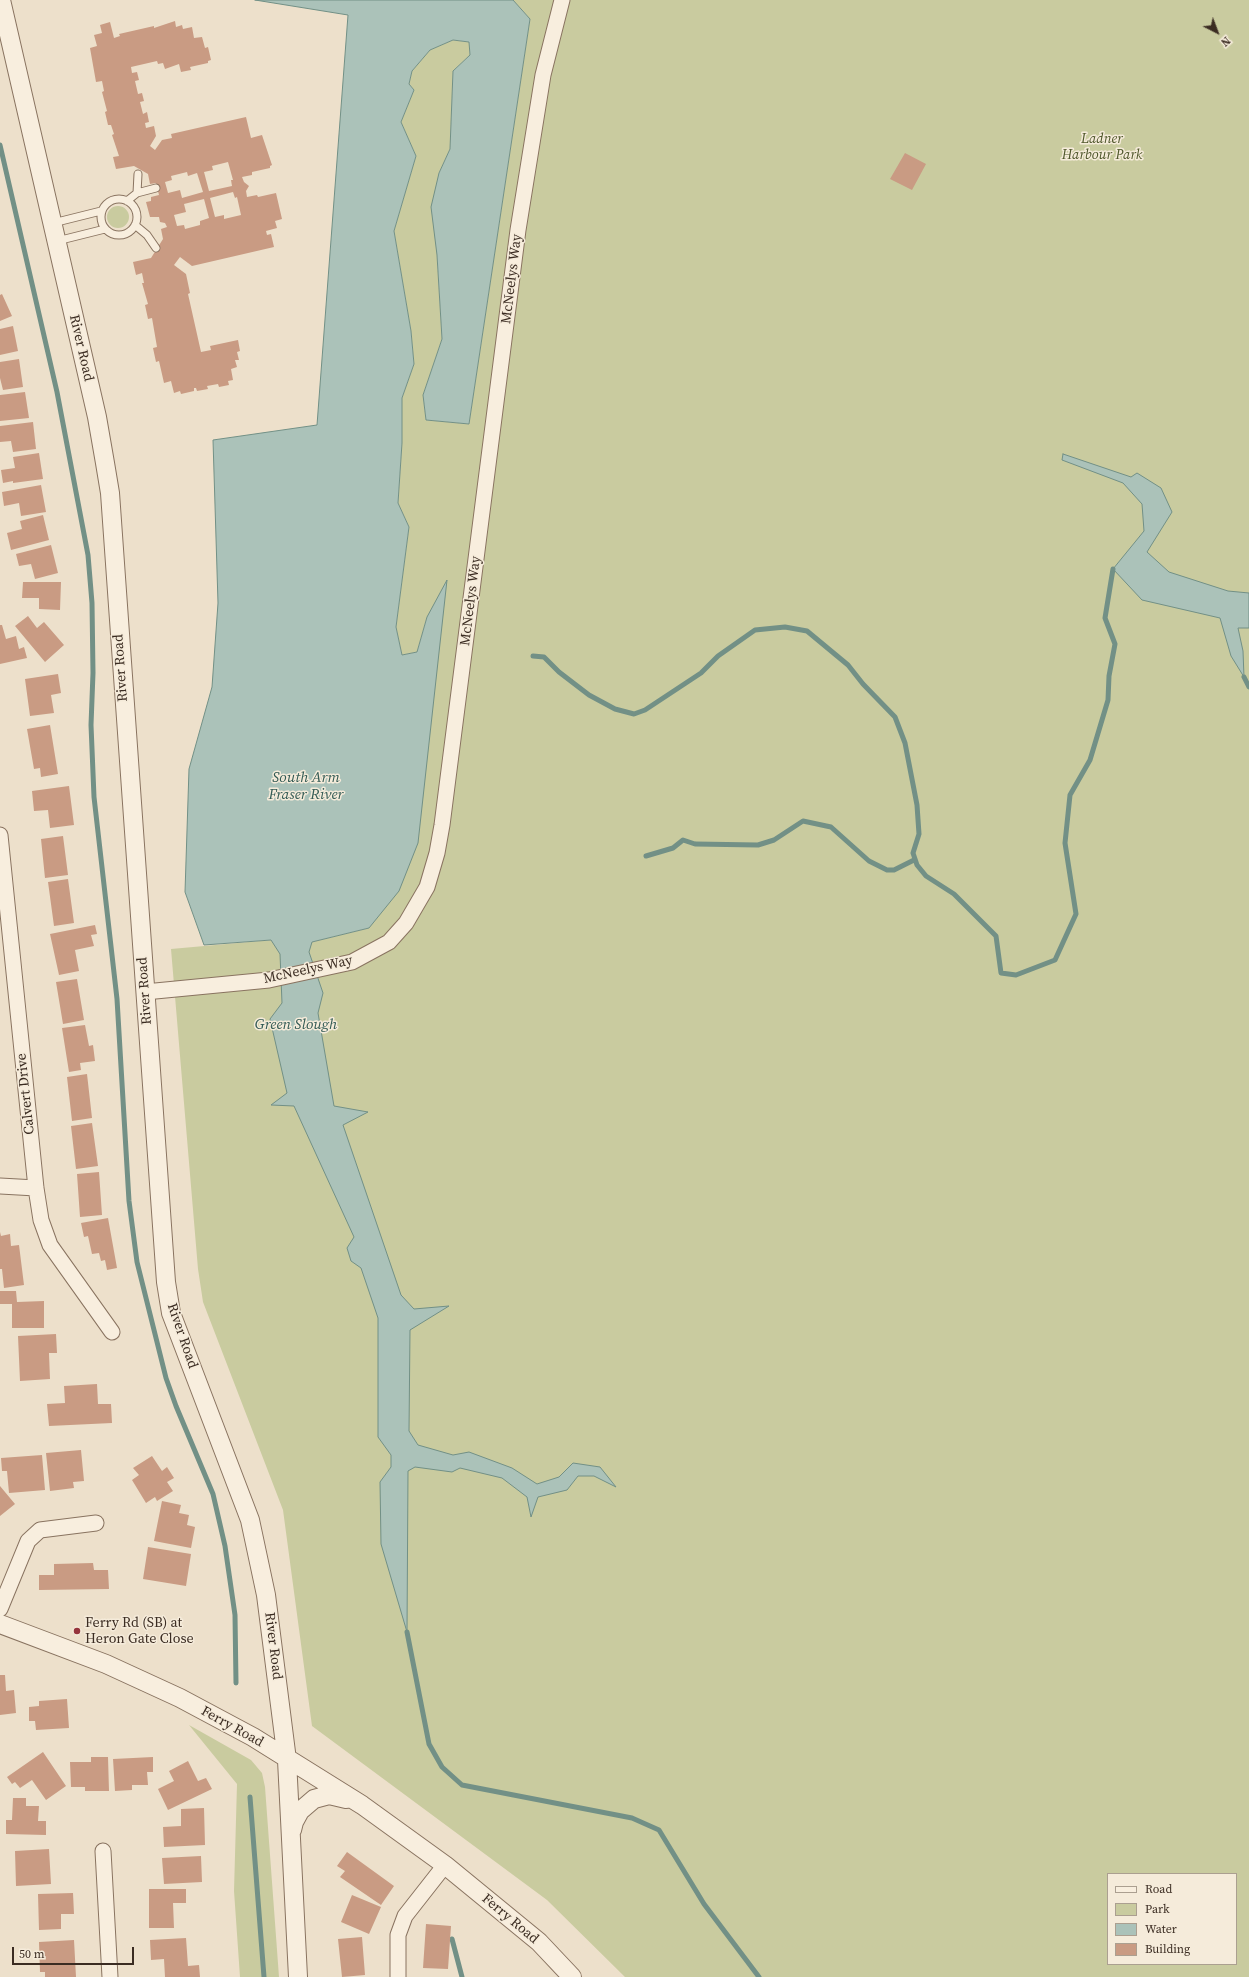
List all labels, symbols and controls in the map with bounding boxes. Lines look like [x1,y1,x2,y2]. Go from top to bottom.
north arrow [1197,12,1237,52]
text: N [1217,33,1233,50]
park label: Ladner Harbour Park [1062,131,1142,164]
street label: McNeelys Way [498,233,526,325]
street label: River Road [65,313,97,383]
street label: McNeelys Way [457,555,485,647]
street label: River Road [110,634,132,702]
water label: South Arm Fraser River [268,769,344,804]
street label: McNeelys Way [262,952,354,988]
street label: River Road [134,957,156,1025]
water label: Green Slough [255,1016,337,1034]
street label: Calvert Drive [13,1053,39,1135]
street label: River Road [163,1301,201,1371]
street label: River Road [261,1611,285,1681]
place label: Ferry Rd (SB) at Heron Gate Close [85,1615,194,1648]
marker: Ferry Rd (SB) at Heron Gate Close [72,1626,82,1636]
street label: Ferry Road [198,1703,266,1751]
legend [1107,1873,1237,1965]
text: Road [1145,1881,1172,1897]
street label: Ferry Road [478,1890,542,1948]
text: Park [1145,1901,1170,1917]
text: Water [1145,1921,1177,1937]
scale bar [14,1939,136,1965]
text: Building [1145,1941,1190,1957]
text: 50 m [19,1946,45,1962]

